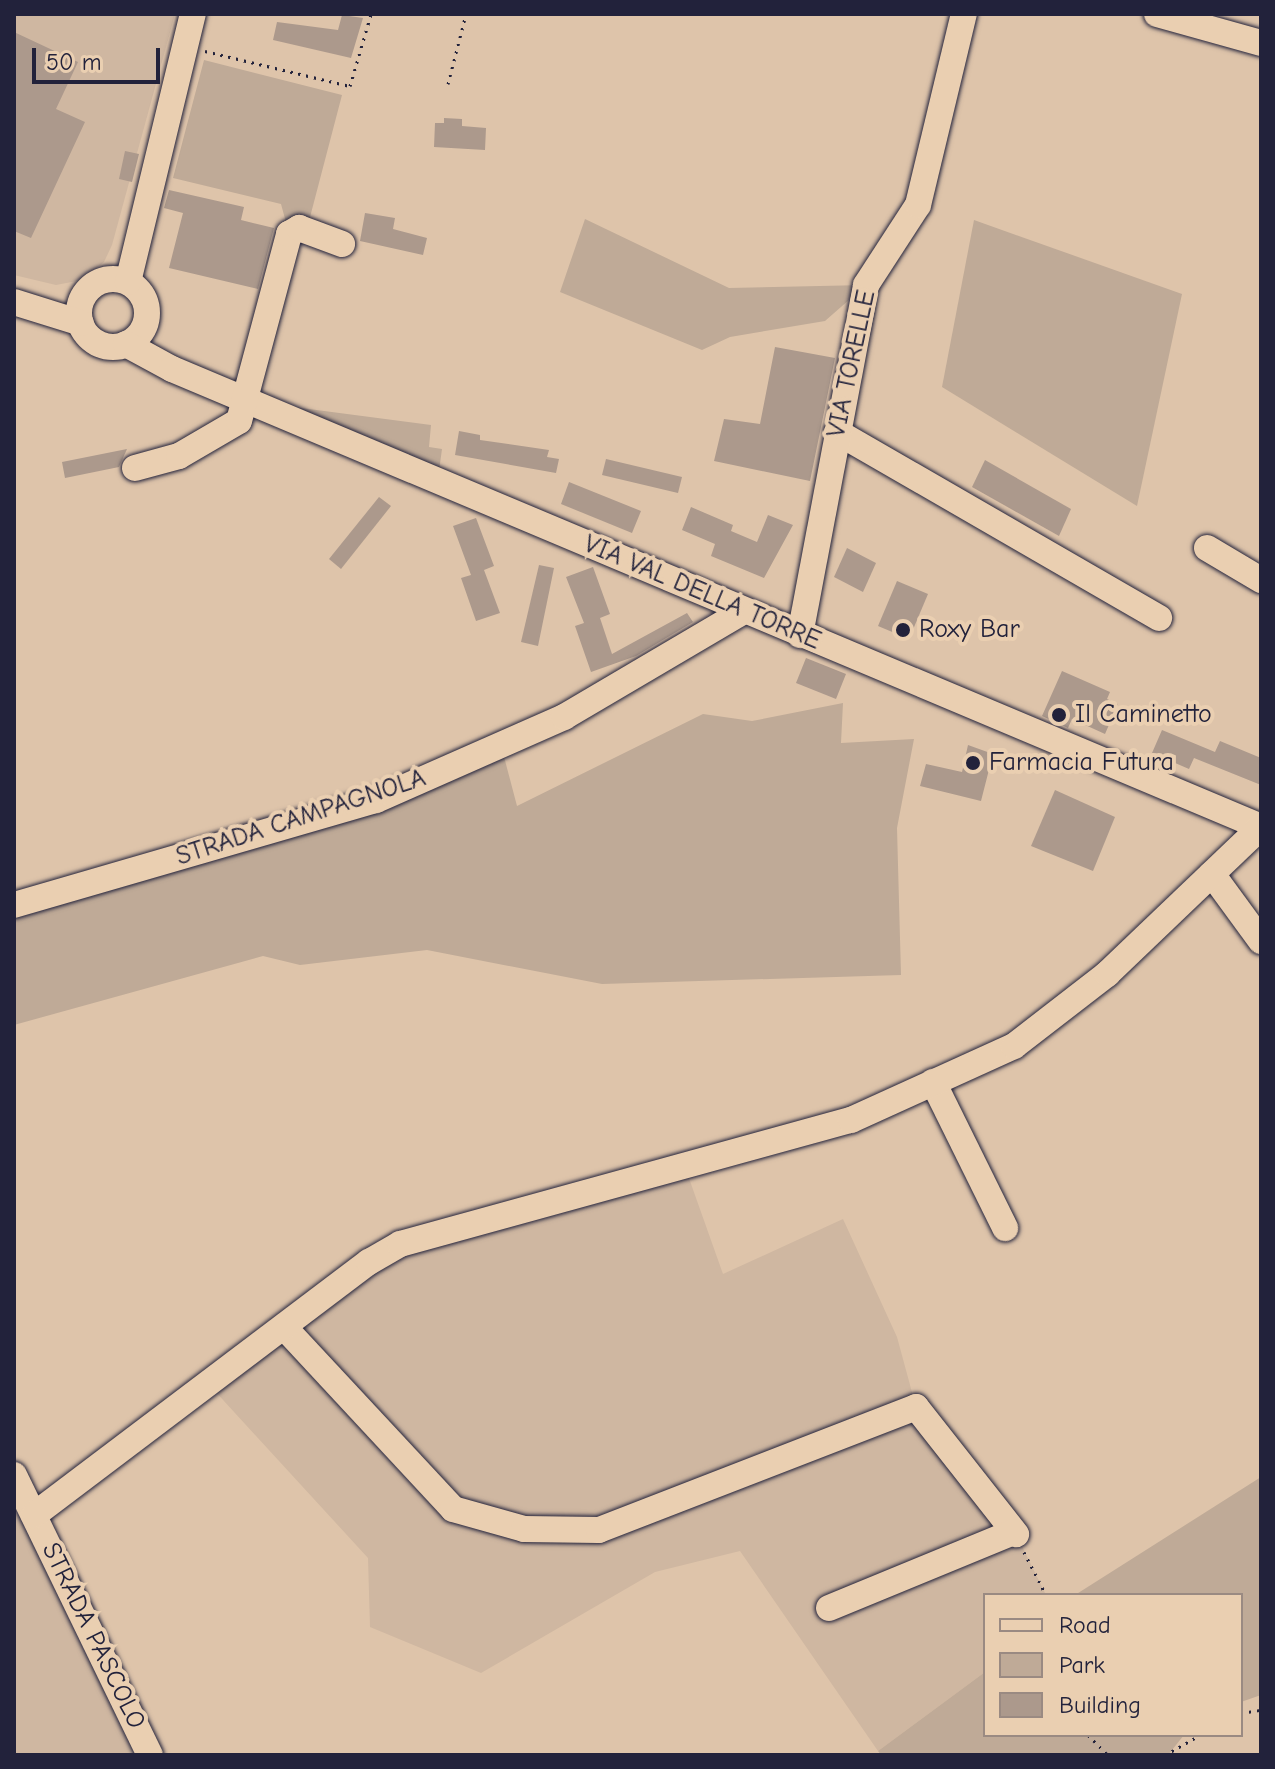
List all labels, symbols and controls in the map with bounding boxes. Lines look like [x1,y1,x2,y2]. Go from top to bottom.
scale bar [36,32,164,82]
text: 50 m [46,48,102,76]
street label: VIA TORELLE [821,288,883,440]
street label: VIA VAL DELLA TORRE [579,529,825,657]
place label: Roxy Bar [919,614,1020,646]
marker: Roxy Bar [894,621,912,639]
place label: Il Caminetto [1075,699,1212,731]
marker: Il Caminetto [1050,706,1068,724]
place label: Farmacia Futura [989,747,1174,779]
marker: Farmacia Futura [964,754,982,772]
street label: STRADA CAMPAGNOLA [172,763,430,873]
street label: STRADA PASCOLO [34,1538,152,1734]
legend [983,1593,1243,1737]
text: Road [1059,1611,1111,1639]
text: Park [1059,1651,1105,1679]
text: Building [1059,1691,1141,1719]

